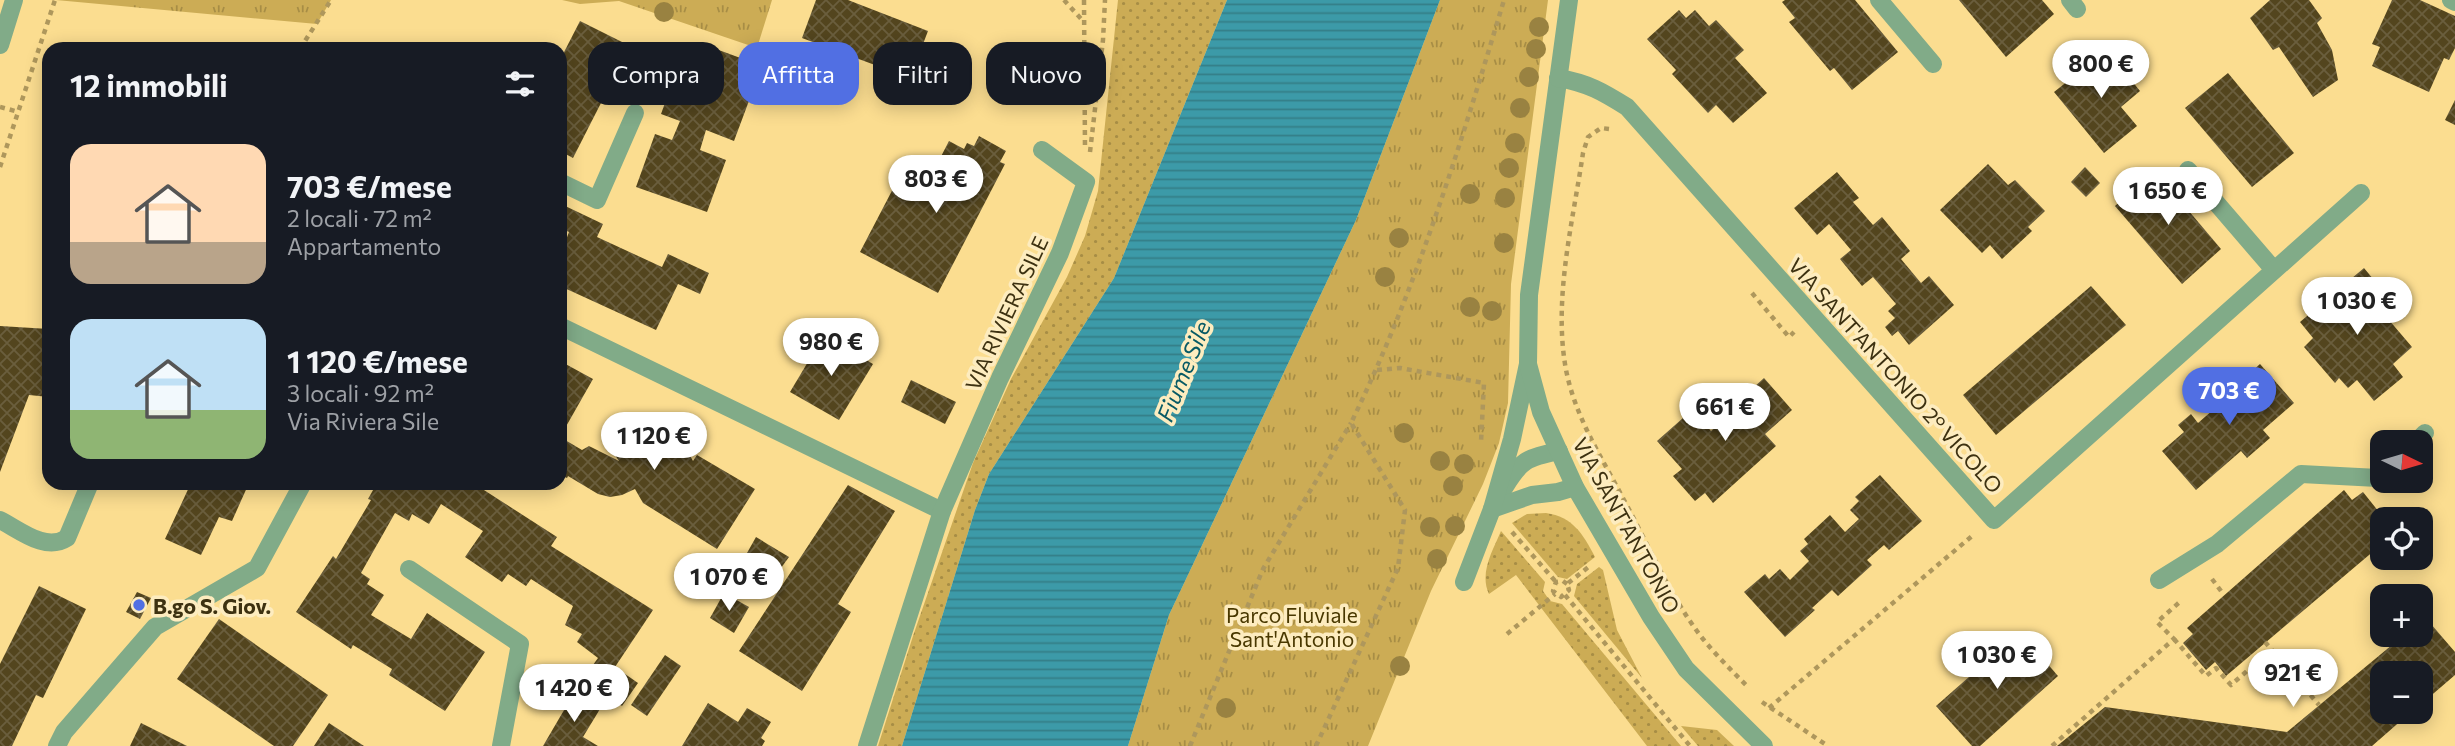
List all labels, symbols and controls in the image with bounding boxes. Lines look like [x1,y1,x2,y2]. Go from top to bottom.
pin: 800 € [2052,41,2150,100]
chip: Compra [588,42,724,105]
chip: Affitta [738,42,859,105]
chip: Filtri [873,42,972,105]
chip: Nuovo [986,42,1106,105]
text: 800 € [2068,49,2134,77]
icon: filters [501,65,539,103]
text: 12 immobili [70,66,228,103]
pin: 803 € [887,156,985,215]
text: 803 € [904,164,968,192]
text: 703 €/mese [287,167,452,204]
pin: 1 650 € [2103,168,2233,227]
icon: home [126,172,210,256]
text: 1 650 € [2129,176,2207,204]
text: 2 locali · 72 m² [287,204,432,232]
text: Appartamento [287,232,441,260]
street label: VIA RIVIERA SILE [959,232,1053,394]
street label: VIA SANT'ANTONIO 2° VICOLO [1784,252,2008,498]
pin: 1 030 € [2292,278,2422,337]
text: 1 030 € [2317,286,2397,314]
water label: Fiume Sile [1150,317,1216,425]
pin: 980 € [782,318,880,378]
text: 980 € [799,327,863,355]
text: 1 120 €/mese [287,342,468,379]
icon: home [126,347,210,431]
pin: 703 € [2180,368,2278,427]
text: 703 € [2198,376,2260,404]
text: 3 locali · 92 m² [287,379,434,407]
pin: 661 € [1676,384,1774,443]
text: 661 € [1695,392,1755,420]
text: Via Riviera Sile [287,407,439,435]
pin: 1 120 € [589,412,719,472]
text: 1 120 € [617,421,691,449]
north arrow [2370,430,2432,494]
map controls [2370,430,2433,724]
street label: VIA SANT'ANTONIO [1568,433,1686,617]
button: locate [2370,507,2433,570]
pin: 1 070 € [664,554,794,613]
text: 1 070 € [690,562,768,590]
button: + [2370,584,2433,647]
place label: B.go S. Giov. [153,593,271,618]
marker: B.go S. Giov. [131,597,147,613]
park label: Parco Fluviale Sant'Antonio [1226,602,1358,651]
pin: 1 030 € [1932,632,2062,691]
text: 1 030 € [1957,640,2037,668]
pin: 921 € [2244,650,2342,709]
text: 921 € [2264,658,2322,686]
button: − [2370,661,2433,724]
pin: 1 420 € [509,664,639,724]
text: 1 420 € [535,673,613,701]

